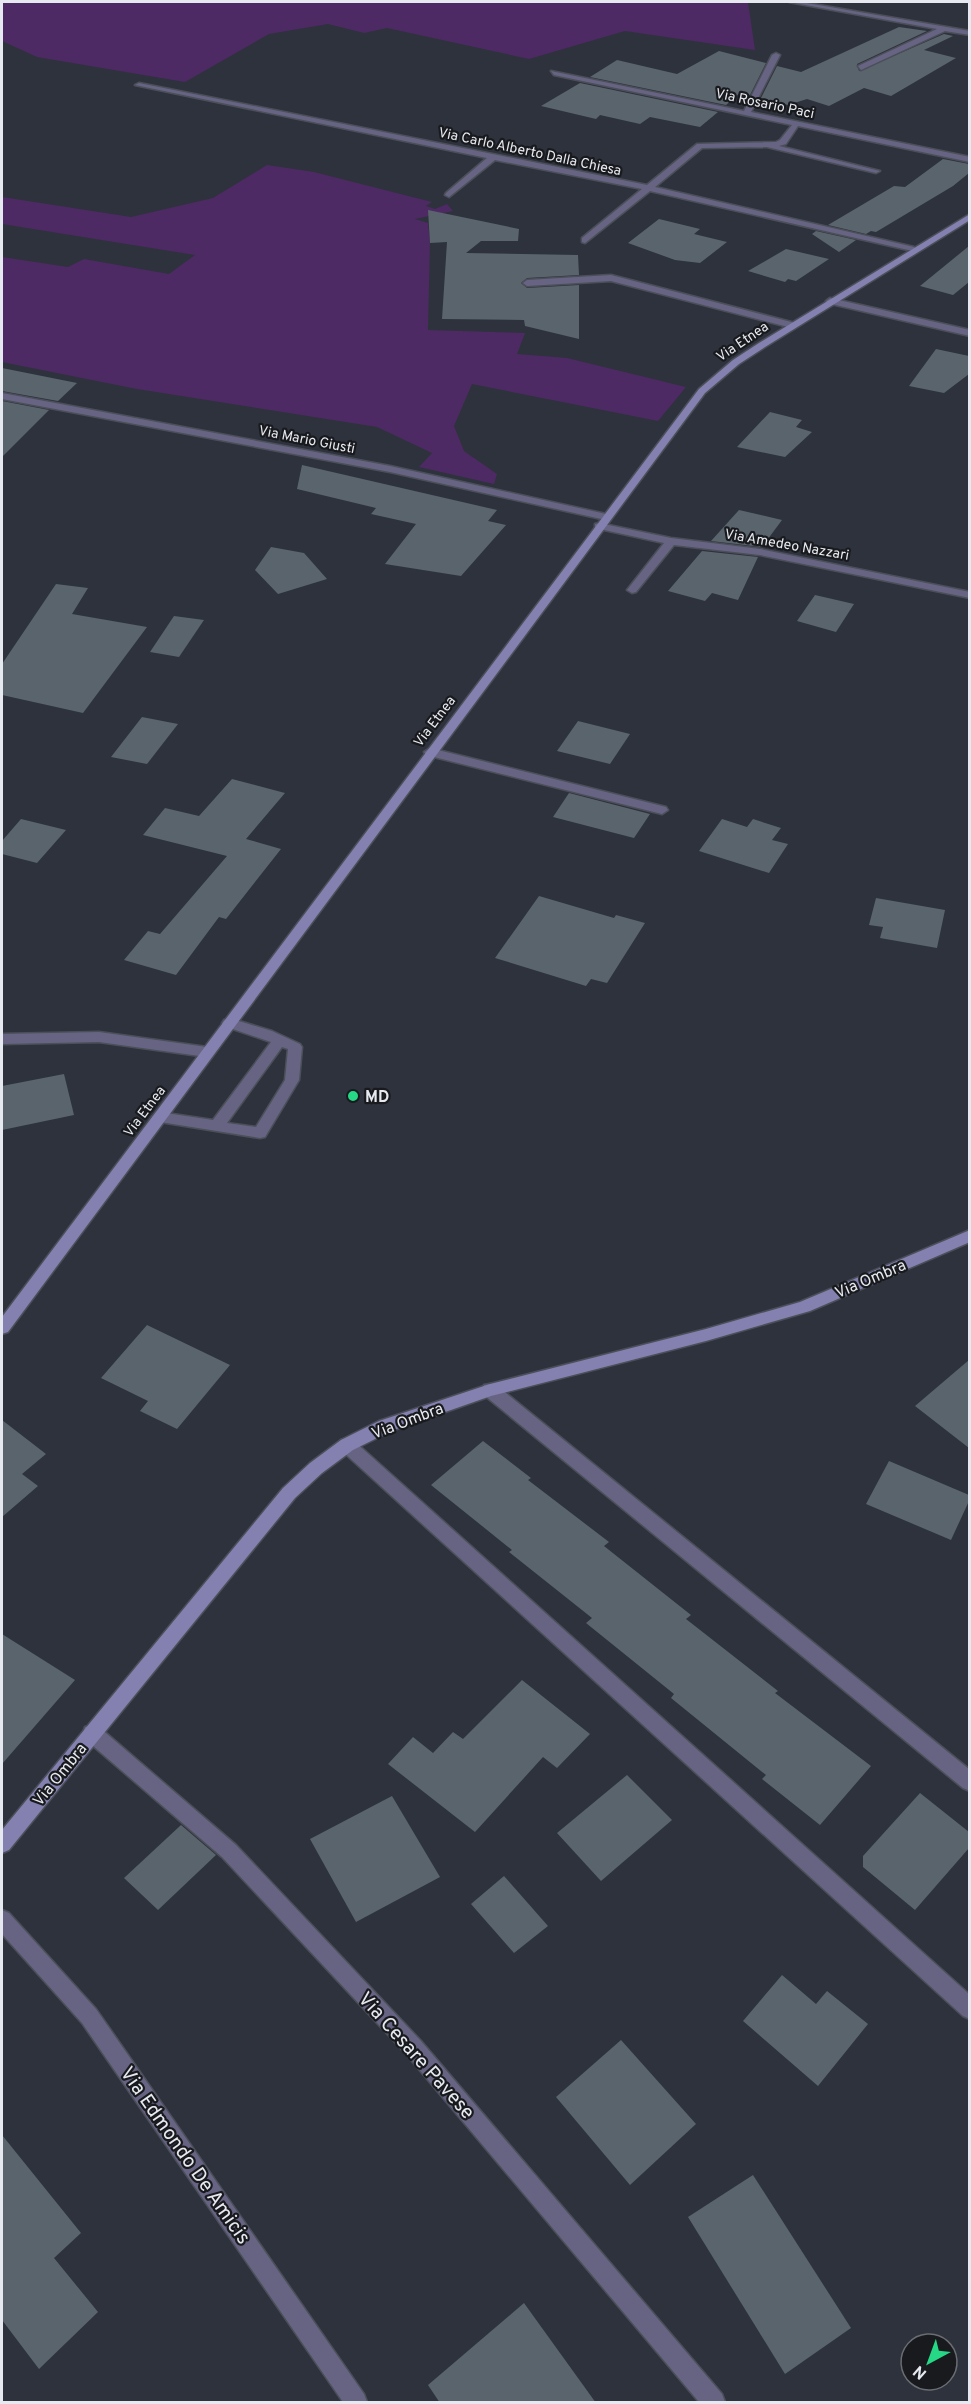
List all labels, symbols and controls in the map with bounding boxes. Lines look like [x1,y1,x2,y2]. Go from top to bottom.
street label: Via Rosario Paci [714,86,816,123]
street label: Via Carlo Alberto Dalla Chiesa [437,125,623,180]
street label: Via Etnea [713,319,772,366]
street label: Via Mario Giusti [257,423,356,458]
street label: Via Amedeo Nazzari [723,526,850,565]
street label: Via Etnea [411,693,460,751]
street label: Via Etnea [121,1083,170,1141]
place label: MD [365,1088,389,1108]
marker: MD [346,1089,360,1103]
street label: Via Ombra [832,1256,909,1304]
street label: Via Ombra [369,1399,446,1445]
street label: Via Ombra [29,1740,92,1811]
street label: Via Cesare Pavese [351,1987,480,2126]
street label: Via Edmondo De Amicis [113,2062,256,2250]
north arrow [899,2332,959,2392]
text: N [910,2360,931,2383]

